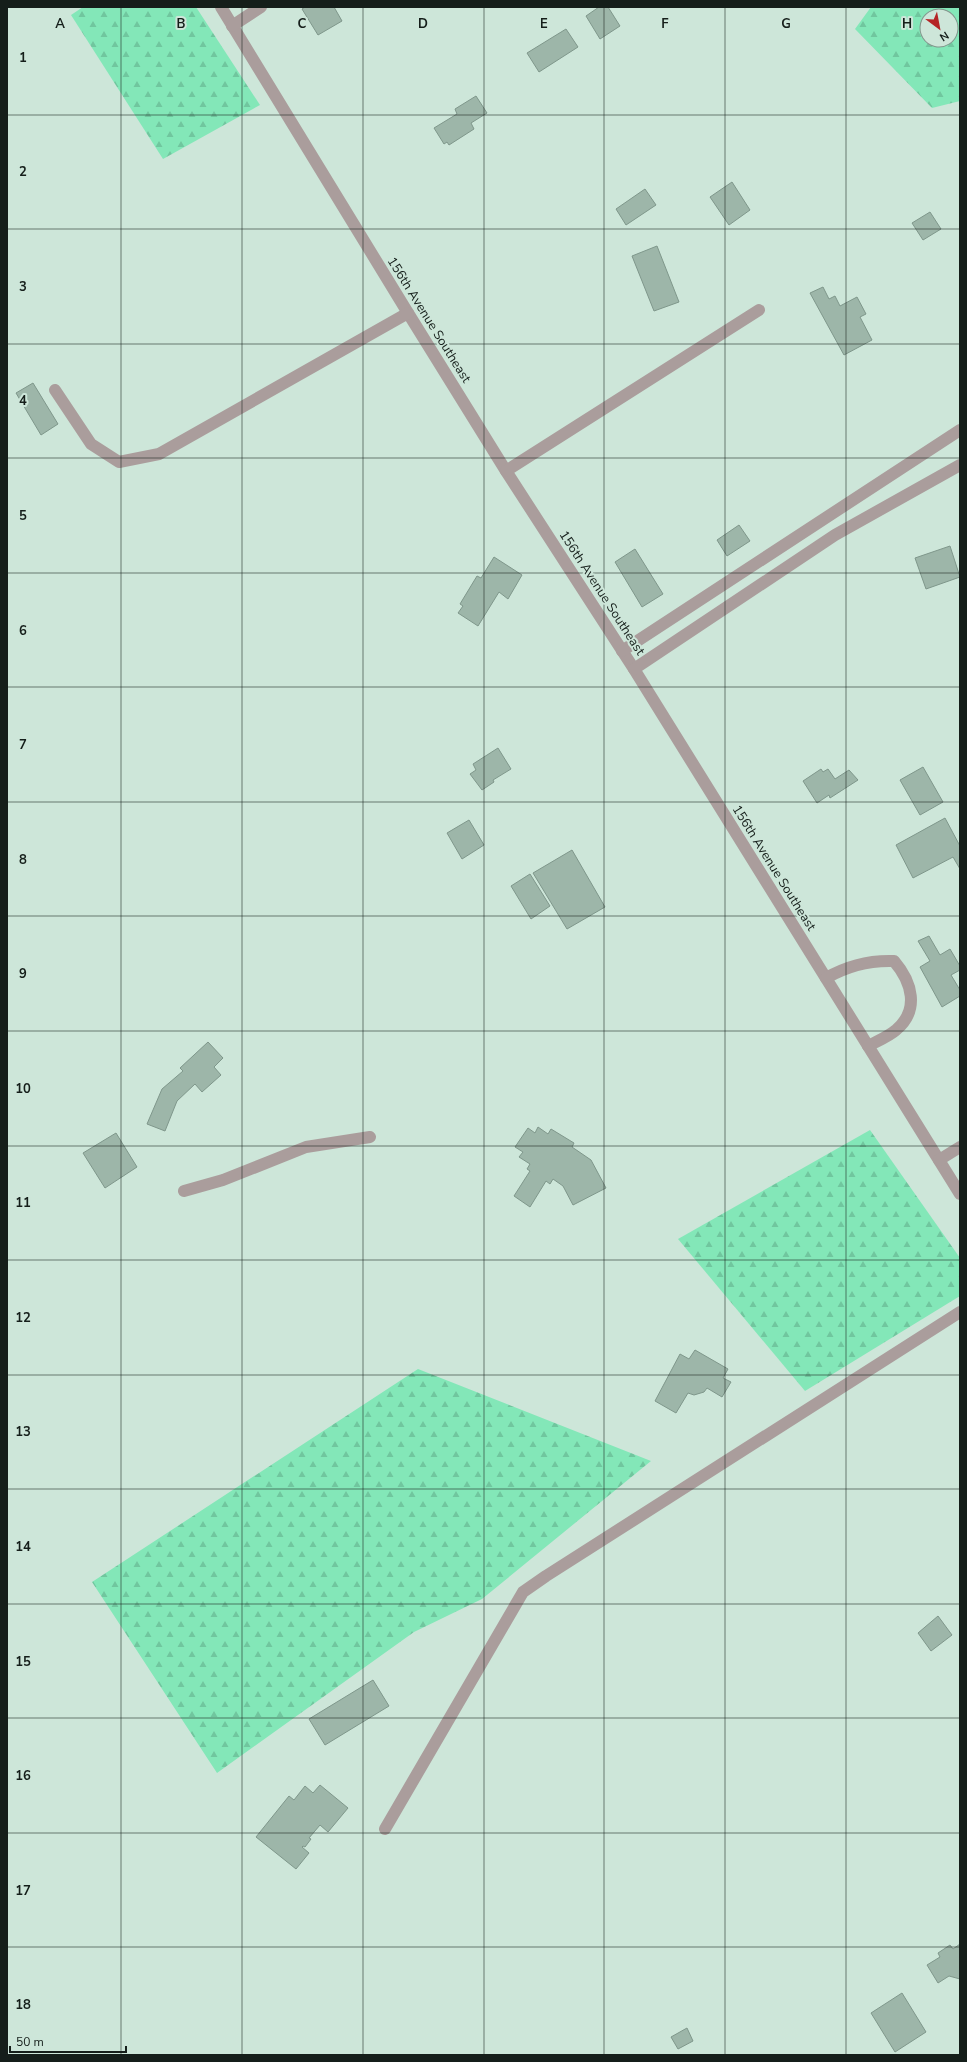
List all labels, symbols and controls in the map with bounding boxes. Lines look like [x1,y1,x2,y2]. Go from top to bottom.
north arrow [919,8,959,48]
text: A [55,15,65,33]
text: B [177,15,186,33]
text: C [298,15,307,33]
text: D [418,15,428,33]
text: E [540,15,548,33]
text: F [661,15,669,33]
text: G [781,15,791,33]
text: H [902,15,912,33]
text: N [937,28,952,45]
text: 1 [19,49,27,67]
text: 2 [19,163,27,181]
street label: 156th Avenue Southeast [383,254,475,387]
text: 3 [19,278,27,296]
text: 4 [19,392,27,410]
text: 5 [19,507,27,525]
street label: 156th Avenue Southeast [555,527,649,659]
text: 6 [19,622,27,640]
text: 7 [19,736,27,754]
street label: 156th Avenue Southeast [728,802,820,935]
text: 8 [19,851,27,869]
text: 9 [19,965,27,983]
text: 10 [15,1080,31,1098]
text: 11 [15,1194,31,1212]
text: 12 [15,1309,31,1327]
text: 13 [15,1423,31,1441]
text: 14 [15,1538,31,1556]
text: 15 [15,1653,31,1671]
text: 16 [15,1767,31,1785]
text: 17 [15,1882,31,1900]
text: 18 [15,1996,31,2014]
scale bar [10,2028,126,2054]
text: 50 m [16,2034,44,2050]

